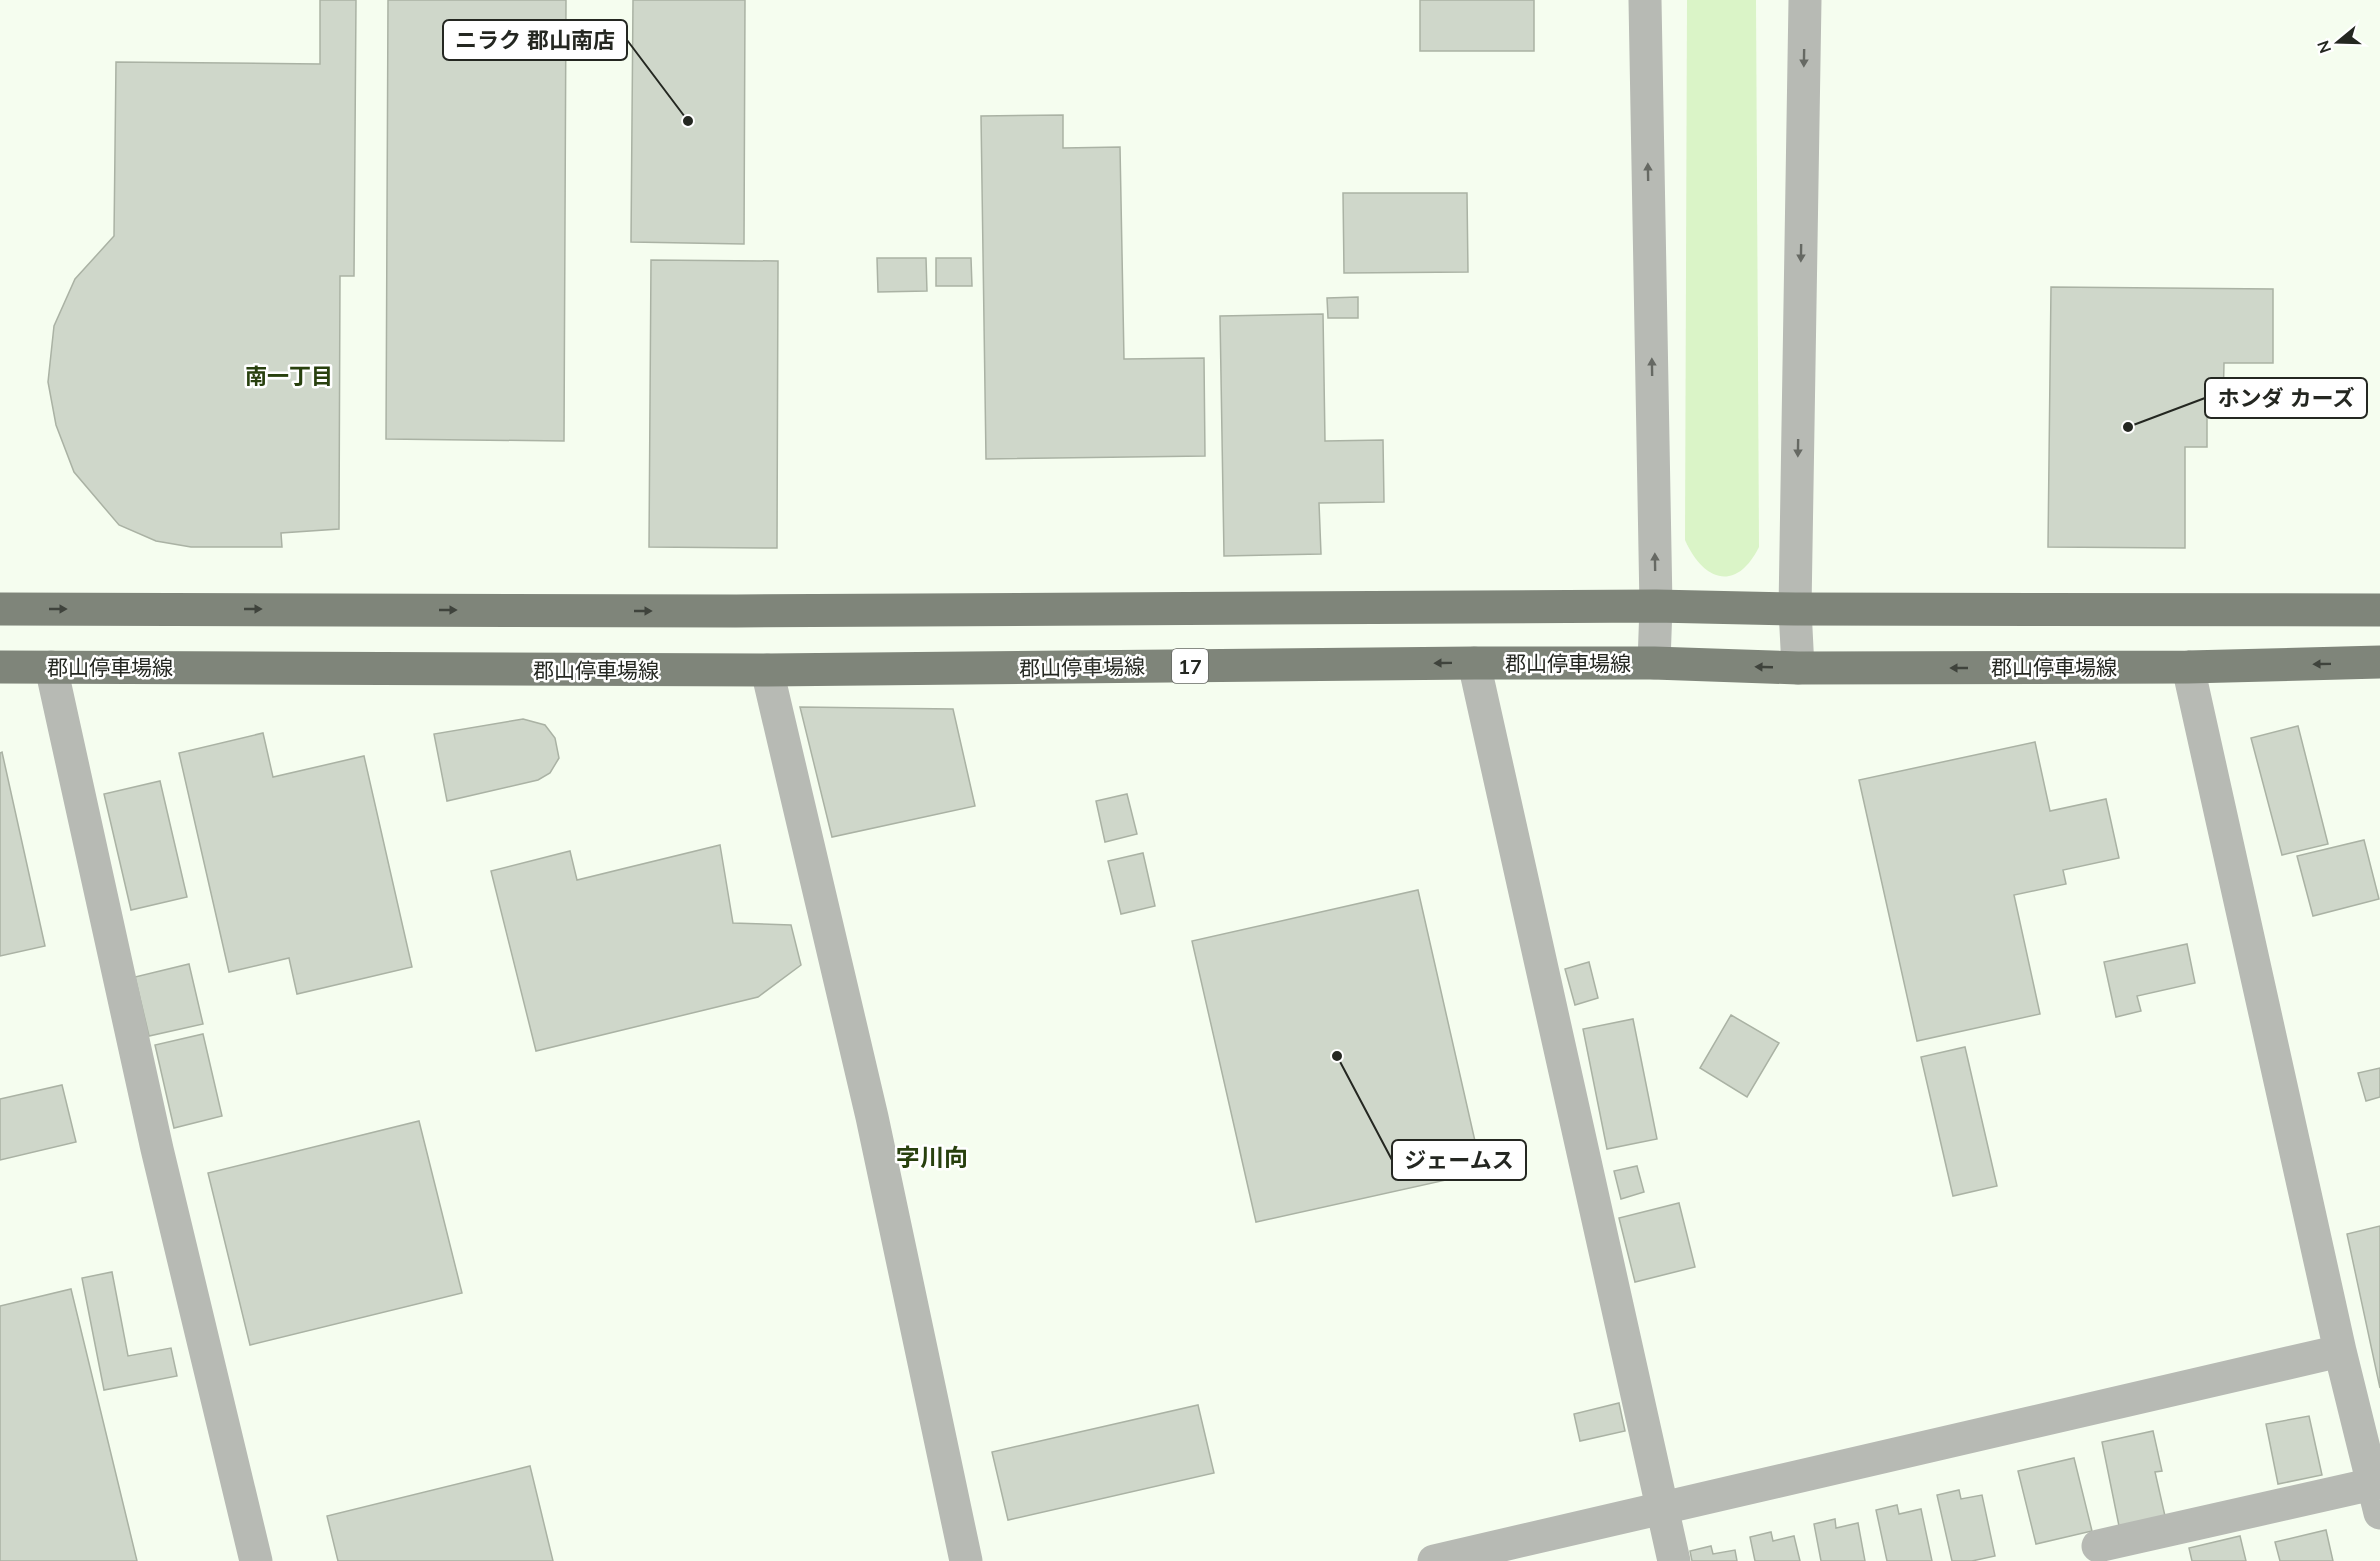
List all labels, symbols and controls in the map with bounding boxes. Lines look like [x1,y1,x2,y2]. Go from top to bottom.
north arrow [2308,12,2368,72]
callout: ニラク 郡山南店 [443,20,627,60]
text: ニラク 郡山南店 [455,26,615,54]
text: N [2312,38,2335,56]
one-way arrow [1800,49,1809,68]
one-way arrow [1643,163,1653,182]
one-way arrow [1796,244,1806,263]
one-way arrow [1647,358,1657,377]
district label: 南一丁目 [245,362,333,390]
callout: ホンダ カーズ [2205,378,2367,418]
text: ホンダ カーズ [2218,384,2354,412]
one-way arrow [1793,439,1803,458]
one-way arrow [1651,553,1660,572]
one-way arrow [49,604,68,614]
one-way arrow [244,604,263,614]
one-way arrow [439,605,458,615]
one-way arrow [634,606,653,616]
road number: 17 [1172,649,1208,683]
street label: 郡山停車場線 [1505,650,1631,676]
street label: 郡山停車場線 [1019,653,1145,681]
street label: 郡山停車場線 [47,654,173,680]
street label: 郡山停車場線 [1991,654,2117,680]
street label: 郡山停車場線 [533,657,659,683]
one-way arrow [1433,658,1452,668]
one-way arrow [2312,659,2331,668]
one-way arrow [1754,662,1773,671]
one-way arrow [1949,663,1968,672]
callout: ジェームス [1392,1140,1526,1180]
district label: 字川向 [896,1142,968,1172]
text: ジェームス [1404,1146,1514,1174]

